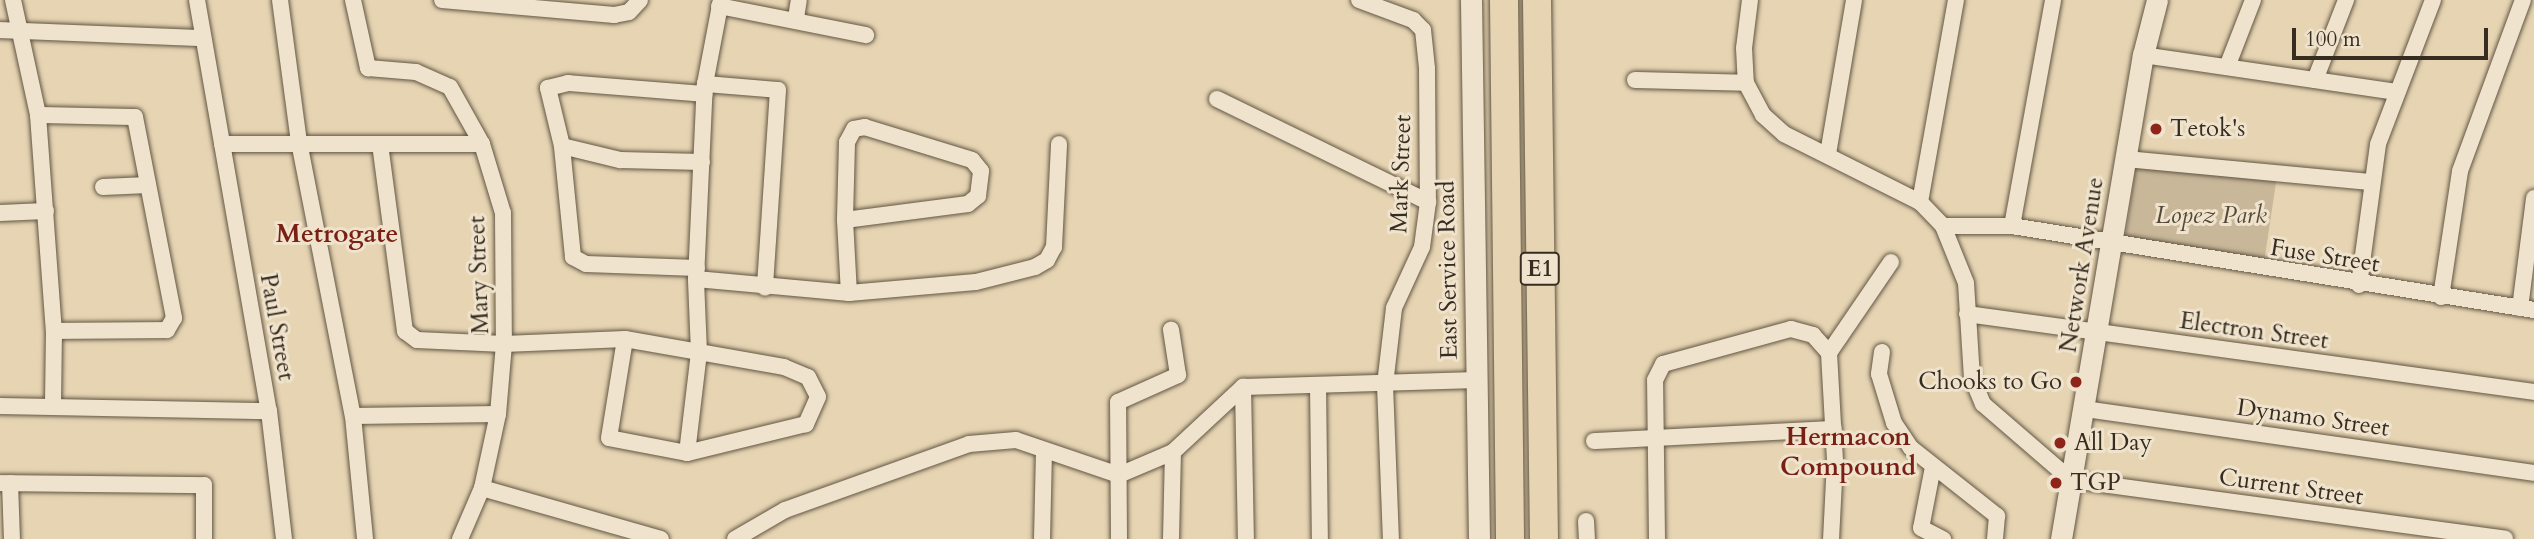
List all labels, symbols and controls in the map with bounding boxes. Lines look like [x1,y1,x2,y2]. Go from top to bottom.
scale bar [2296,14,2492,58]
text: 100 m [2305,25,2361,54]
street label: Mark Street [1385,114,1417,234]
place label: Tetok's [2170,115,2245,143]
marker: Tetok's [2148,121,2164,137]
street label: Network Avenue [2054,175,2110,355]
street label: East Service Road [1432,180,1464,360]
park label: Lopez Park [2155,202,2267,230]
street label: Mary Street [463,215,495,335]
district label: Metrogate [276,218,398,250]
street label: Fuse Street [2268,233,2382,279]
road number: E1 [1519,250,1561,288]
street label: Paul Street [253,271,301,383]
street label: Electron Street [2178,306,2330,356]
place label: Chooks to Go [1918,368,2062,396]
marker: Chooks to Go [2068,374,2084,390]
street label: Dynamo Street [2235,393,2391,443]
district label: Hermacon Compound [1780,421,1916,482]
place label: All Day [2074,429,2152,457]
marker: All Day [2052,435,2068,451]
street label: Current Street [2217,463,2365,511]
place label: TGP [2070,469,2121,497]
marker: TGP [2048,475,2064,491]

